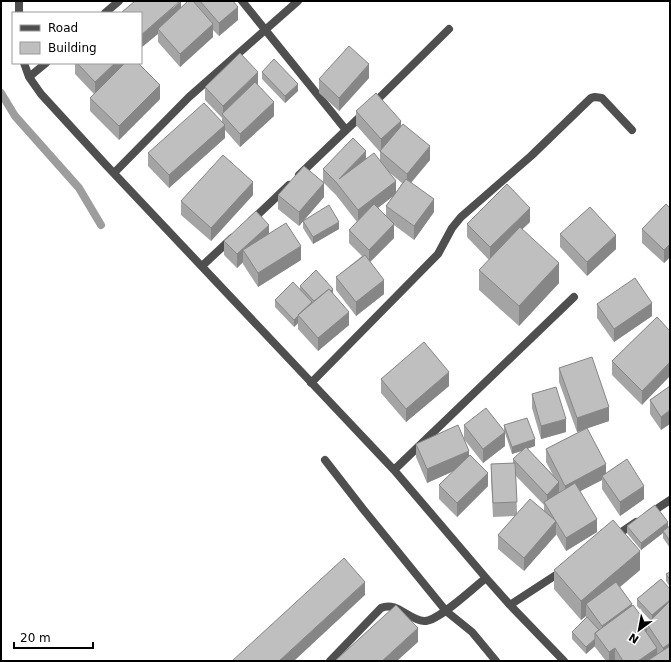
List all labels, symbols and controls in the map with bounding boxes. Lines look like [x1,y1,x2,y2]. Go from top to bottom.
legend [12,12,142,64]
text: Road [48,21,78,35]
text: Building [48,41,97,55]
north arrow [619,610,659,650]
scale bar [14,624,93,650]
text: N [627,630,641,646]
text: 20 m [20,631,51,645]

